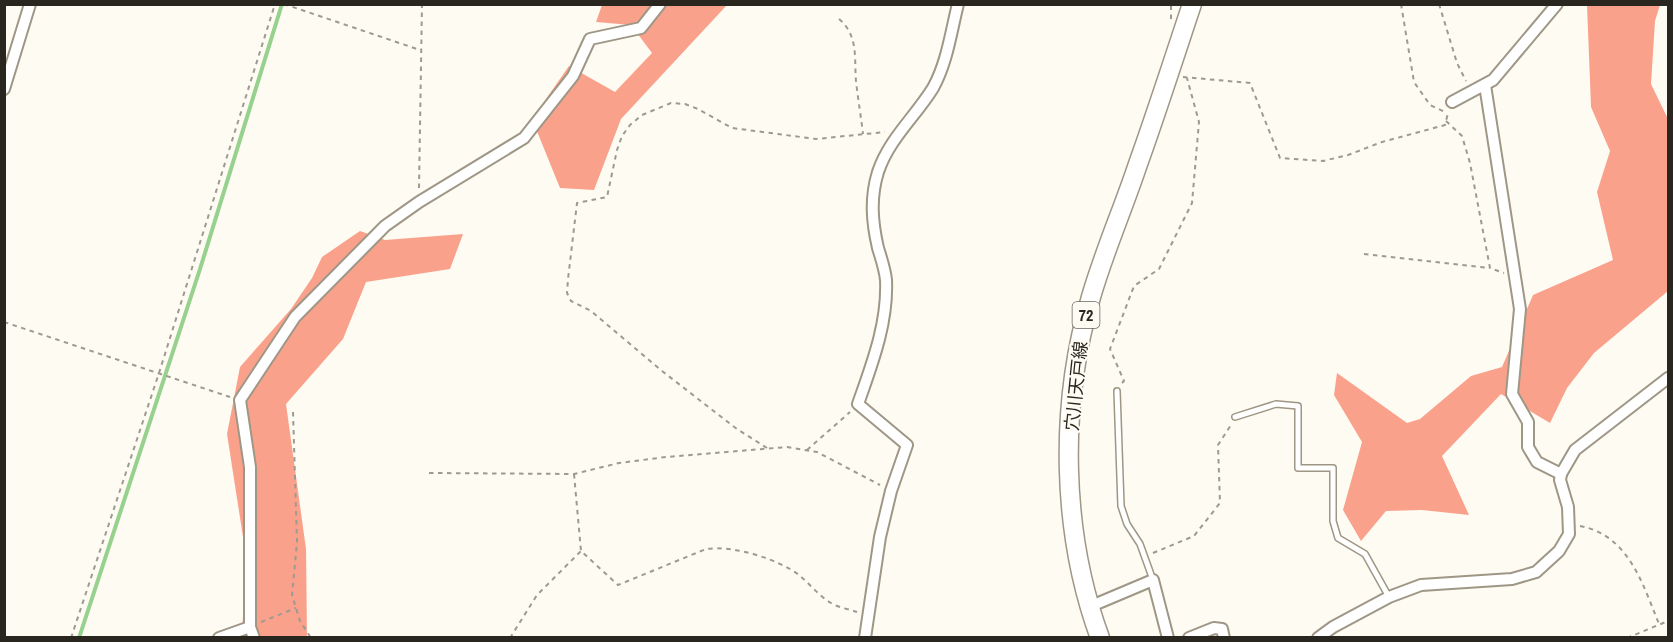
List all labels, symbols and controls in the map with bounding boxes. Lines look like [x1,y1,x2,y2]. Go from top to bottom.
road number: 72 [1072,302,1100,328]
street label: 穴川天戸線 [1059,340,1093,432]

